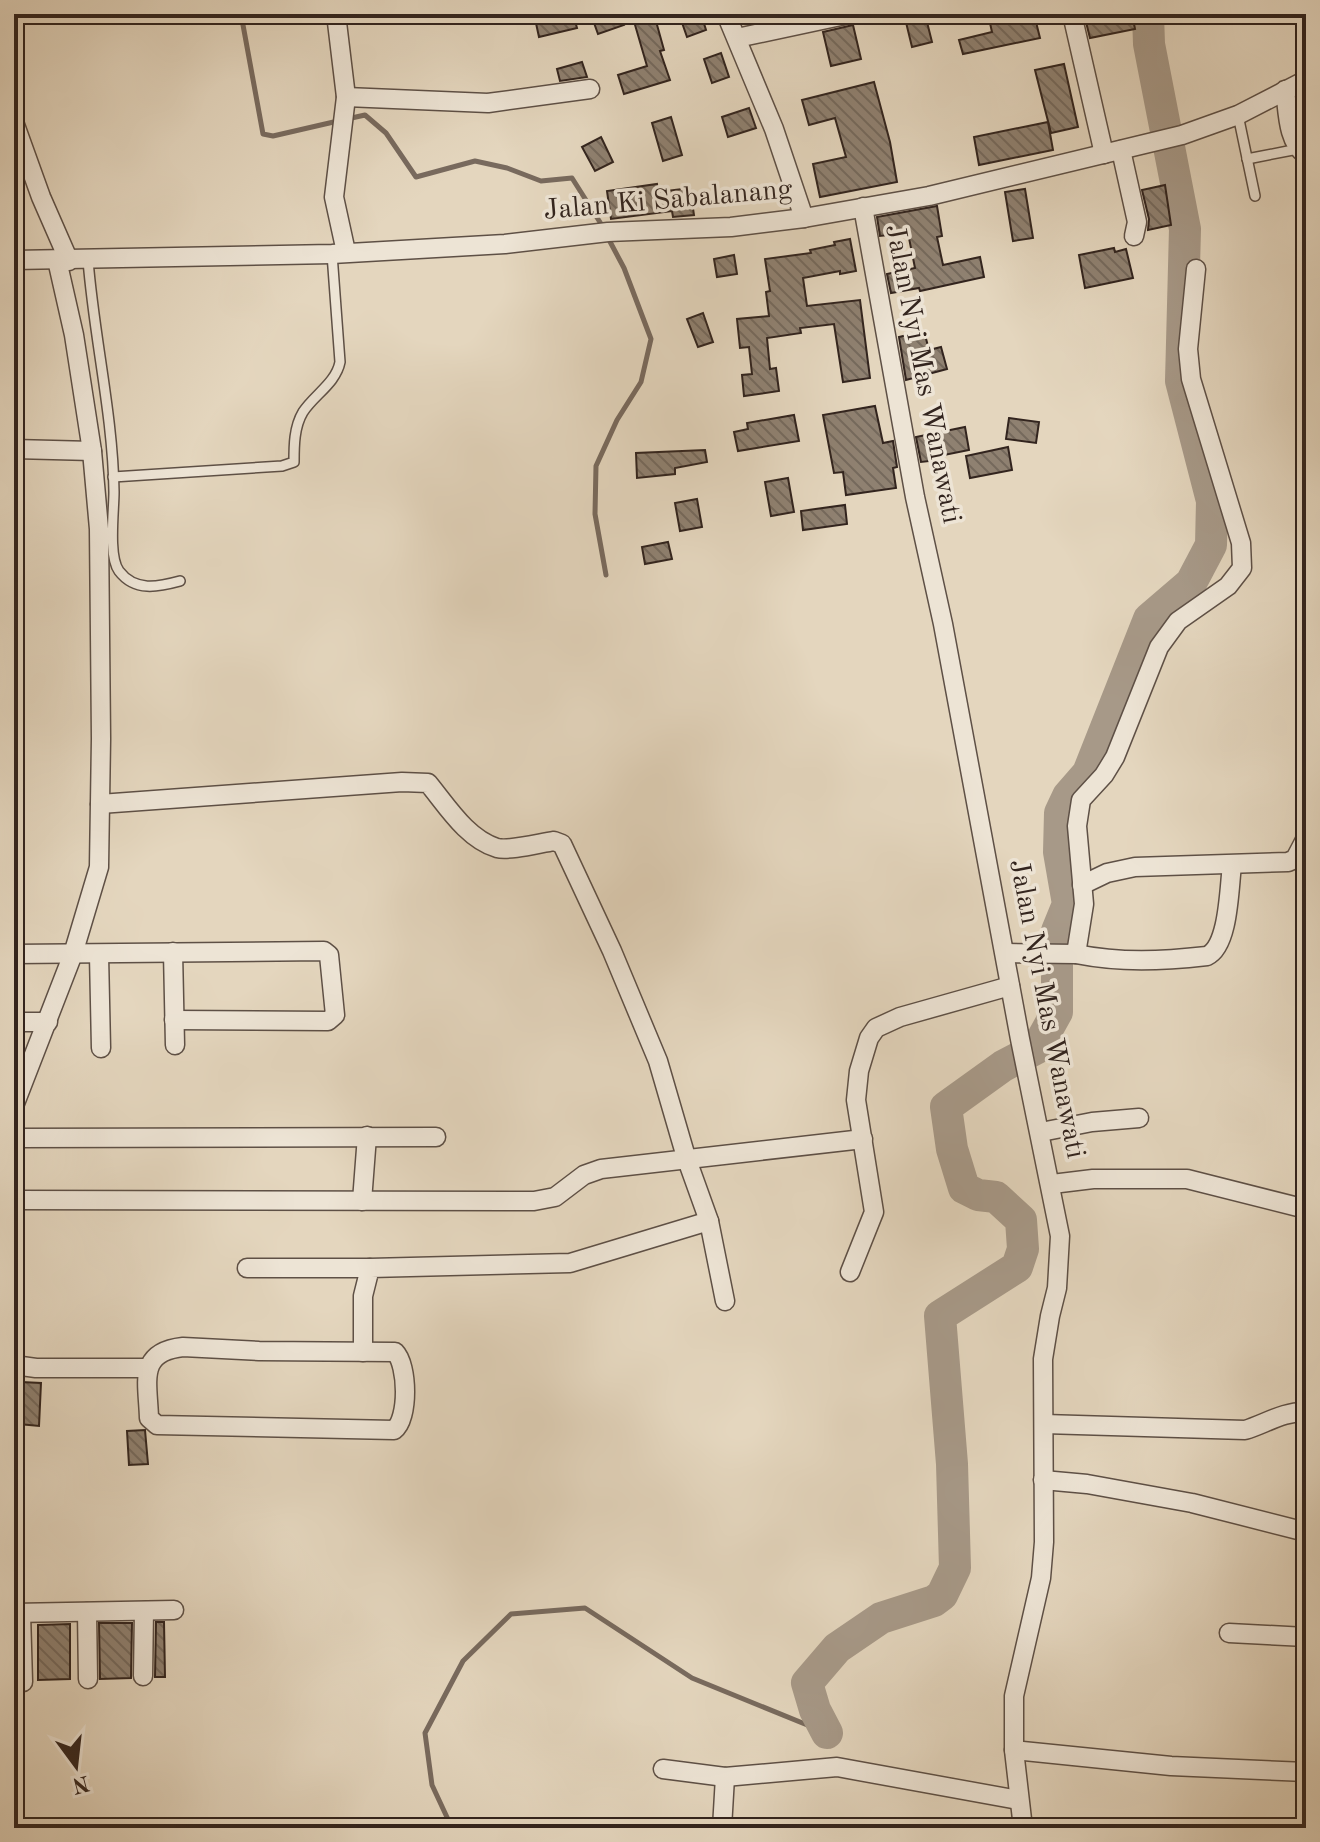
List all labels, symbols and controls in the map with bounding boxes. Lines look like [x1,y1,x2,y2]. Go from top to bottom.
street label: Jalan Ki Sabalanang [542,176,794,226]
street label: Jalan Nyi Mas Wanawati [879,222,965,526]
street label: Jalan Nyi Mas Wanawati [1003,857,1089,1161]
north arrow [36,1726,116,1806]
text: N [70,1771,92,1796]

